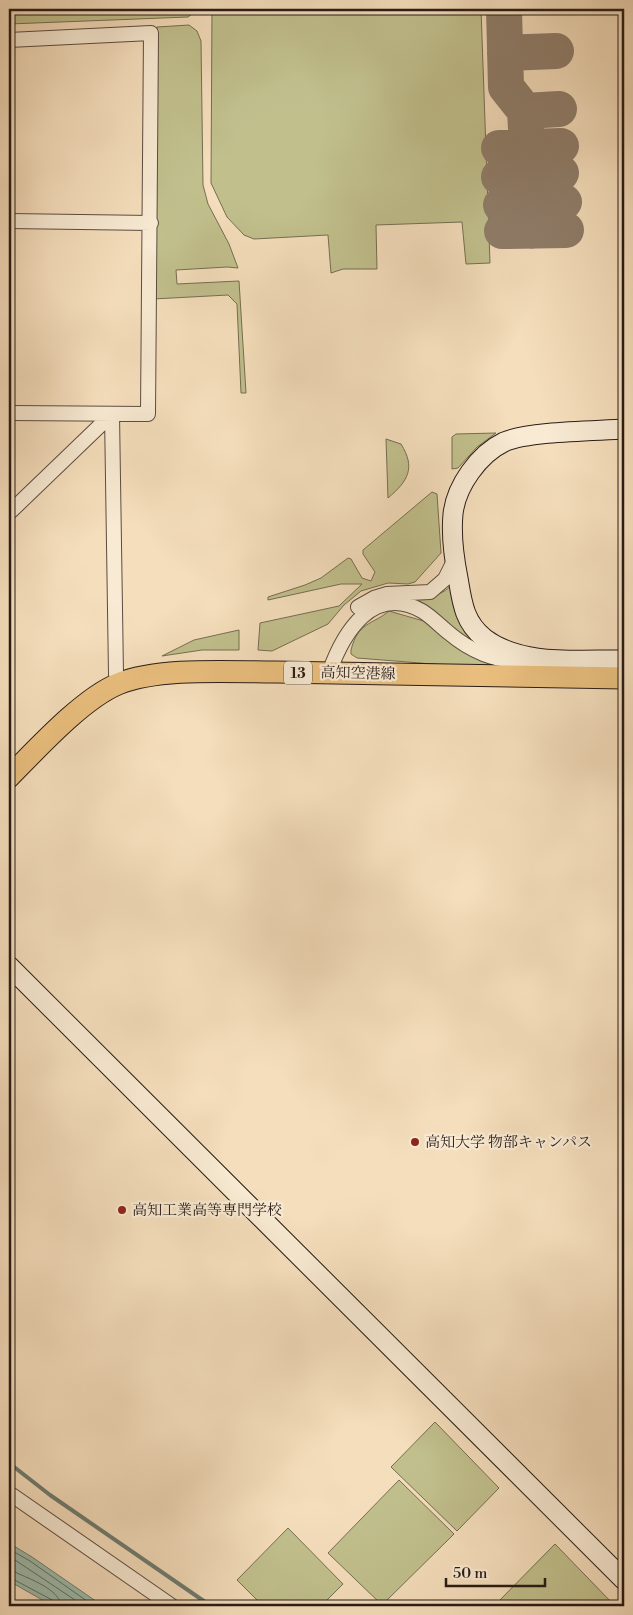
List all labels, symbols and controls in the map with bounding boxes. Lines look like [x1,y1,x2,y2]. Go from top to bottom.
road number: 13 [284,661,312,684]
street label: 高知空港線 [320,663,396,684]
place label: 高知大学 物部キャンパス [425,1133,592,1152]
marker: 高知大学 物部キャンパス [409,1136,421,1148]
place label: 高知工業高等専門学校 [132,1201,282,1220]
marker: 高知工業高等専門学校 [116,1204,128,1216]
scale bar [446,1555,544,1587]
text: 50 m [453,1564,487,1583]

